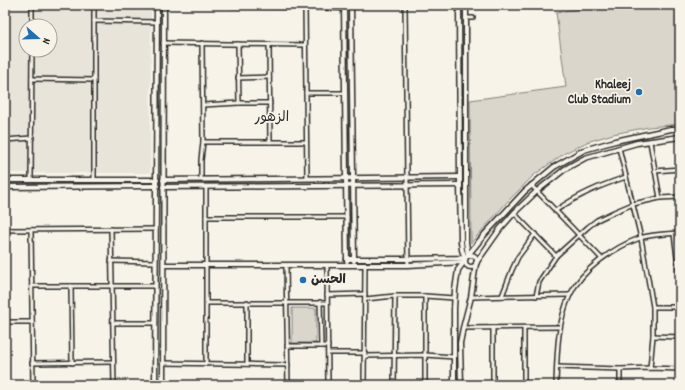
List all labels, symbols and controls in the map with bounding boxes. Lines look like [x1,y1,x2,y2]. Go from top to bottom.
north arrow [18,18,58,58]
text: N [37,35,54,47]
place label: Khaleej Club Stadium [568,76,631,110]
marker: Khaleej Club Stadium [634,87,644,97]
district label: الزهور [254,108,289,128]
place label: الحسن [311,271,346,290]
marker: الحسن [298,275,308,285]

